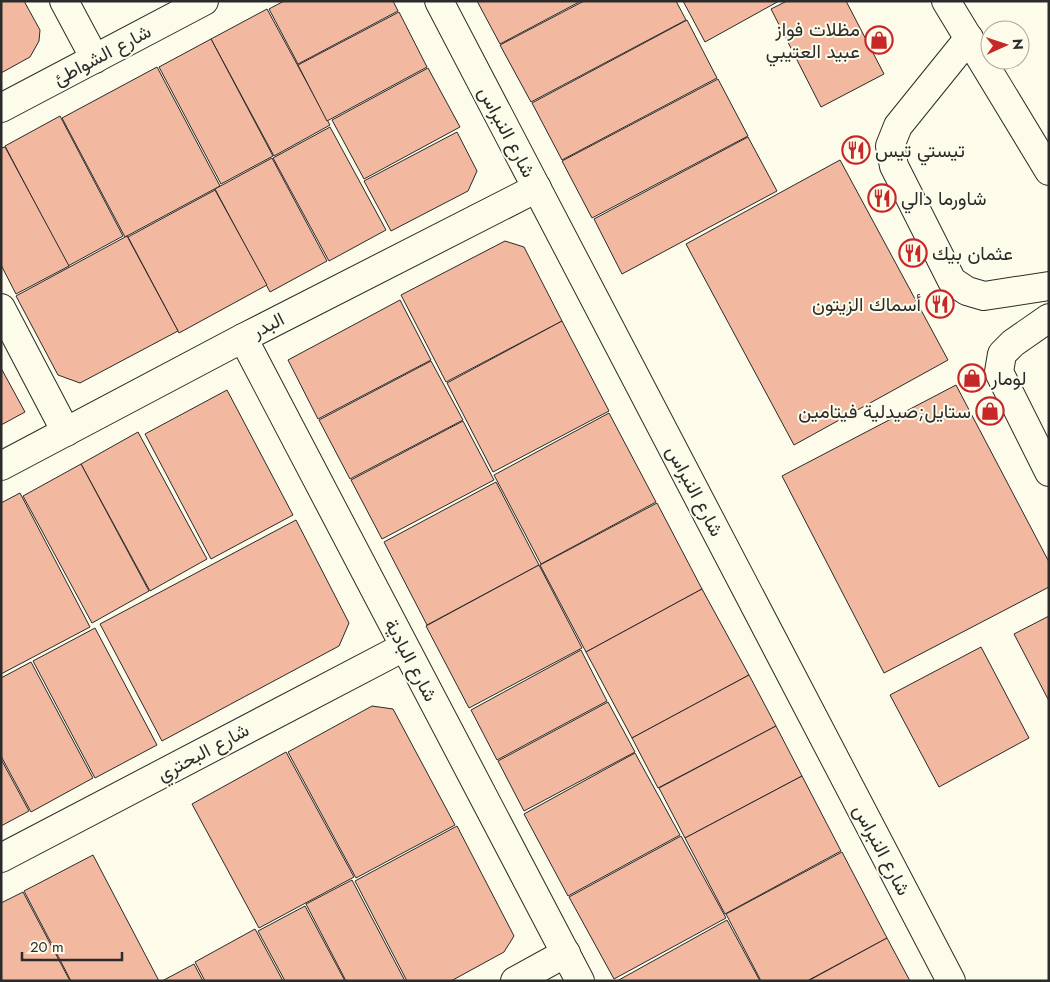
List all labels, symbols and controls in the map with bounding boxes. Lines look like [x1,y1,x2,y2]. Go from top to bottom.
place label: مظلات فواز عبيد العتيبي [766,16,860,67]
street label: شارع الشواطئ [48,18,156,92]
north arrow [980,20,1030,70]
shop icon: مظلات فواز عبيد العتيبي [864,25,894,55]
text: N [1008,38,1028,50]
street label: شارع النبراس [472,82,542,182]
restaurant icon: تيستي تيس [841,135,871,165]
place label: تيستي تيس [875,137,965,166]
restaurant icon: شاورما دالي [867,183,897,213]
place label: شاورما دالي [901,185,987,214]
restaurant icon: عثمان بيك [898,238,928,268]
place label: عثمان بيك [932,240,1013,267]
restaurant icon: أسماك الزيتون [925,289,955,319]
place label: أسماك الزيتون [812,291,921,318]
street label: البدر [246,305,289,345]
shop icon: لومار [957,363,987,393]
place label: لومار [990,365,1027,392]
shop icon: ستايل;صيدلية فيتامين [975,396,1005,426]
place label: ستايل;صيدلية فيتامين [798,398,971,425]
street label: شارع النبراس [660,441,730,541]
street label: شارع البادية [378,614,444,706]
street label: شارع البحتري [152,716,255,789]
street label: شارع النبراس [847,800,917,900]
scale bar [22,930,122,962]
text: 20 m [30,936,64,958]

